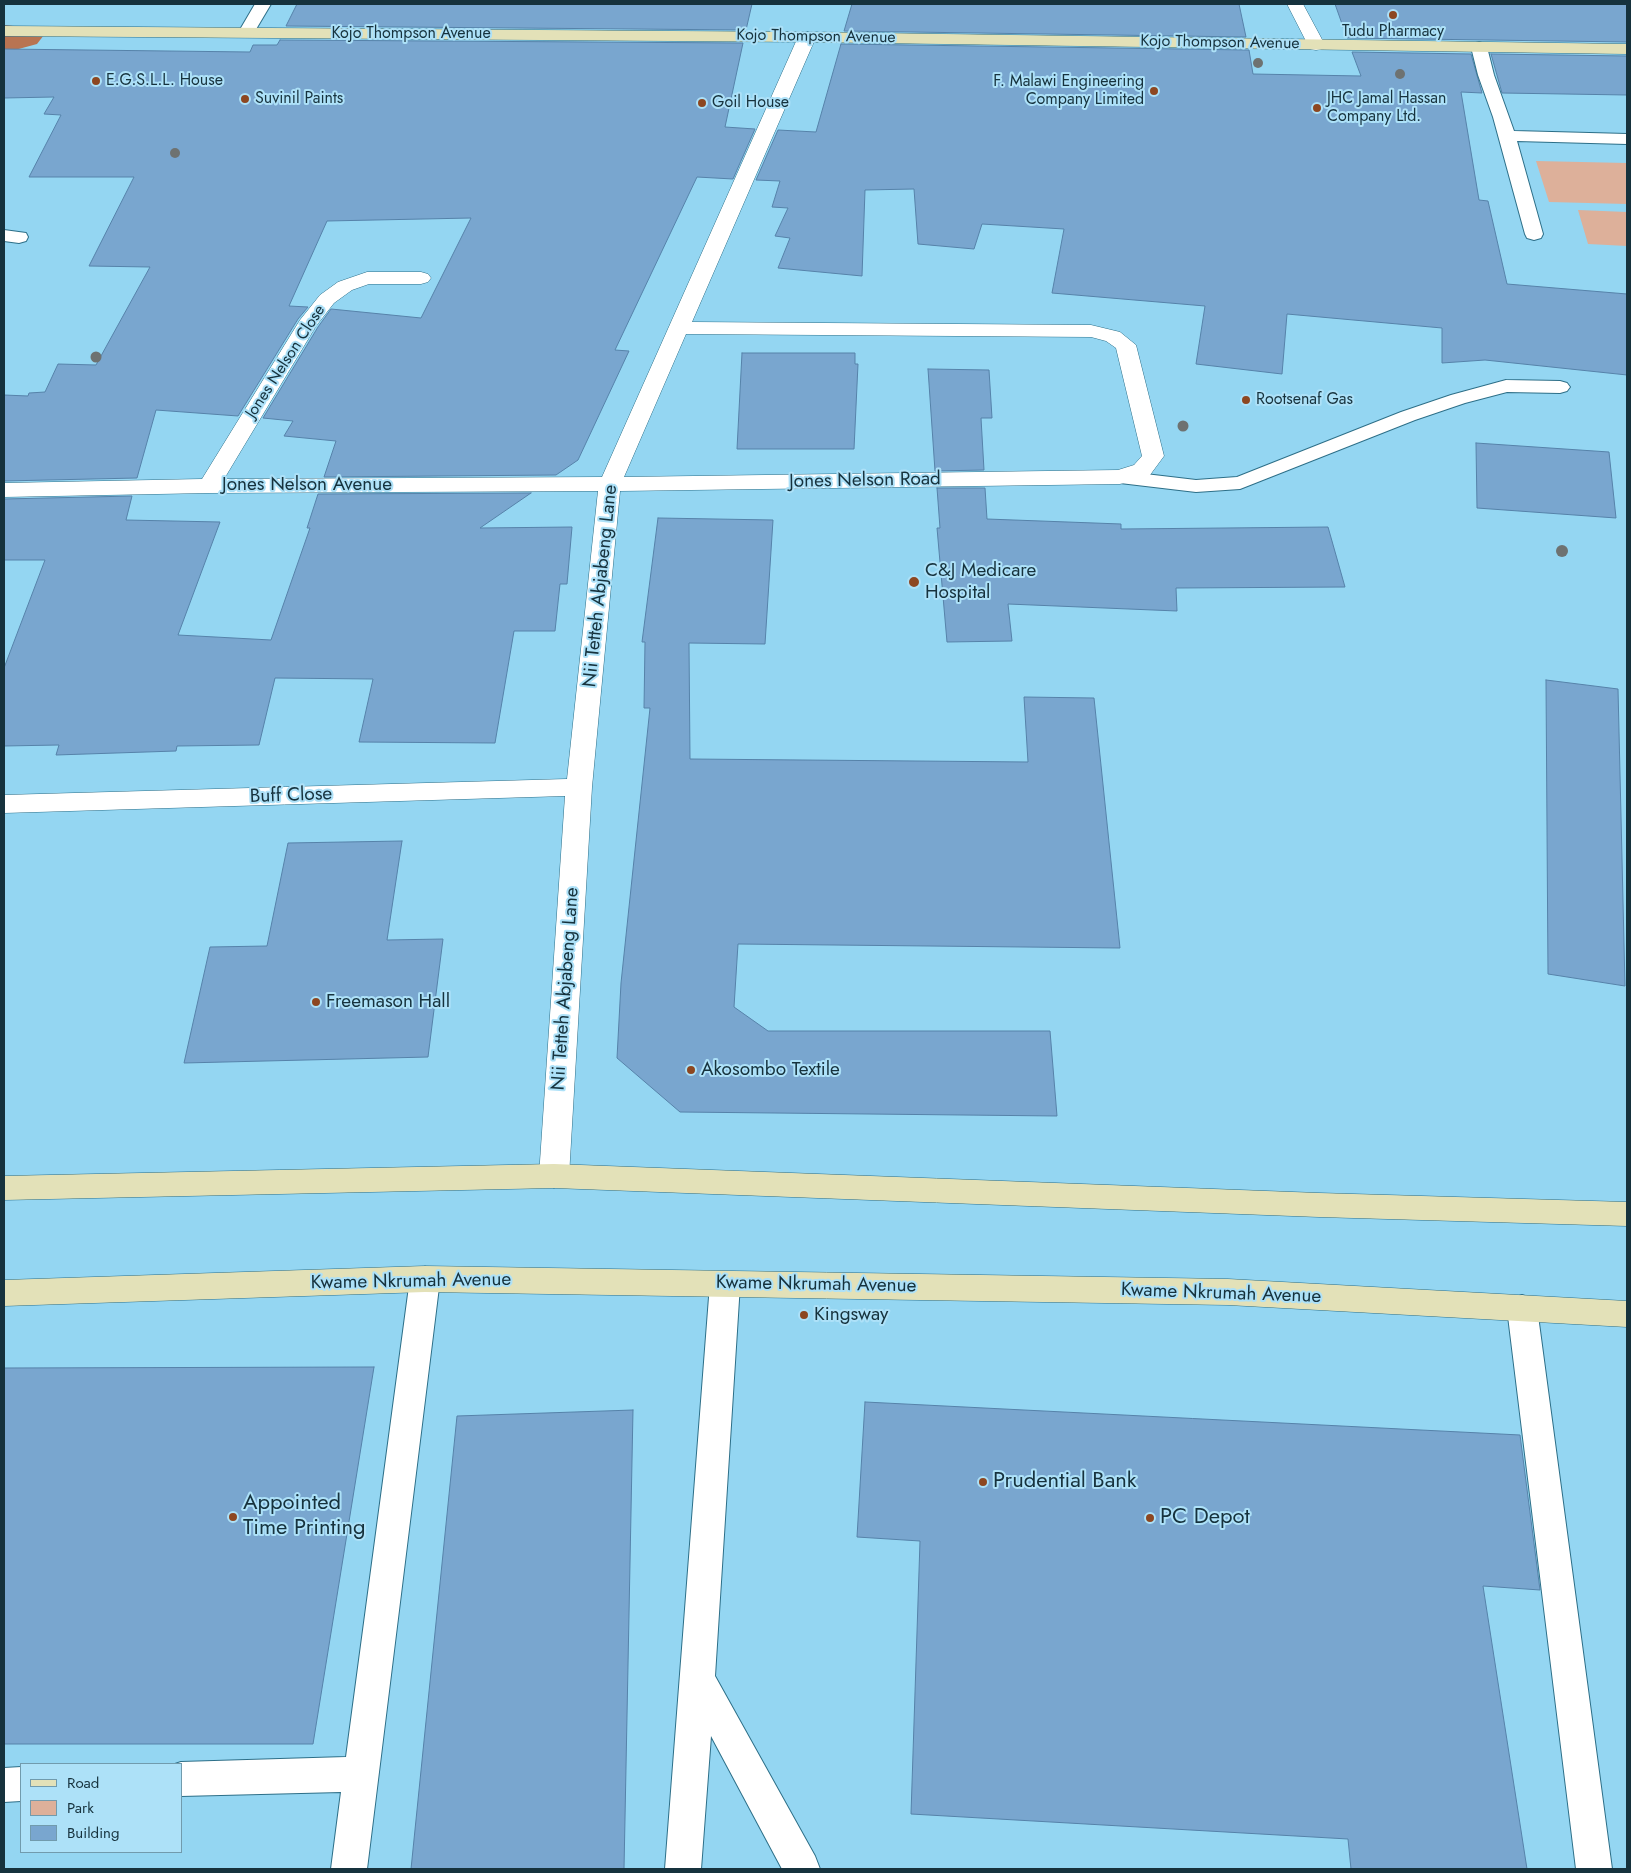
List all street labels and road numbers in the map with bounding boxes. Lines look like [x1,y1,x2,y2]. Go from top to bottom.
street label: Kojo Thompson Avenue [331,24,491,44]
street label: Kojo Thompson Avenue [736,26,896,48]
street label: Kojo Thompson Avenue [1140,32,1300,54]
street label: Jones Nelson Close [242,302,330,422]
street label: Jones Nelson Road [789,468,941,494]
street label: Jones Nelson Avenue [222,474,392,496]
street label: Nii Tetteh Abjabeng Lane [579,484,623,688]
street label: Buff Close [249,783,333,809]
street label: Nii Tetteh Abjabeng Lane [548,887,584,1091]
street label: Kwame Nkrumah Avenue [311,1269,511,1295]
street label: Kwame Nkrumah Avenue [716,1272,916,1298]
street label: Kwame Nkrumah Avenue [1120,1279,1322,1309]

